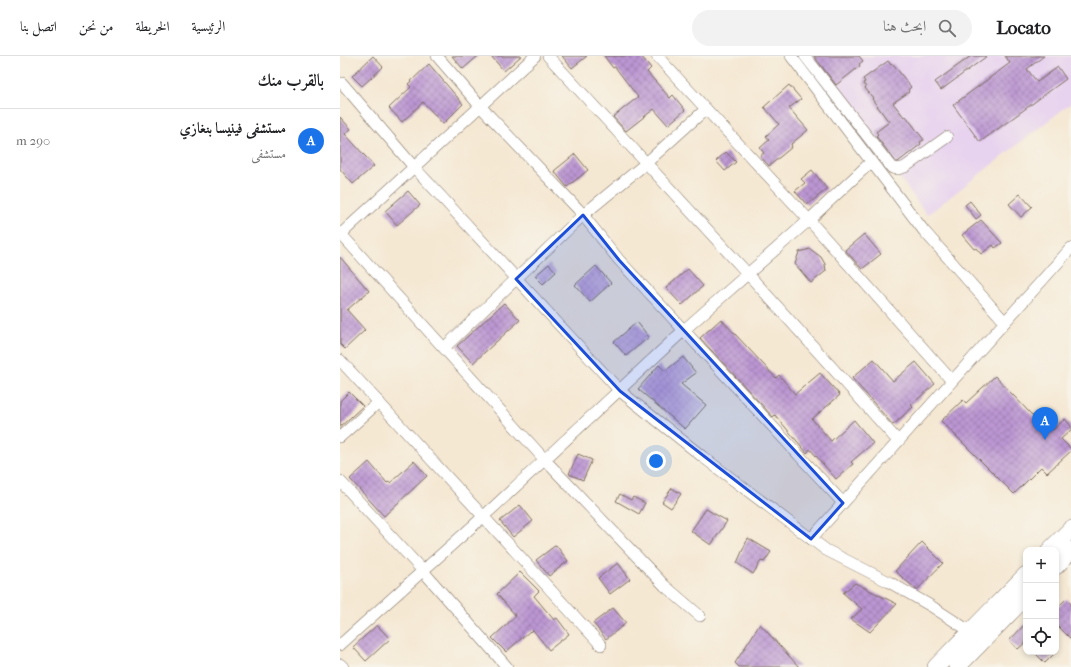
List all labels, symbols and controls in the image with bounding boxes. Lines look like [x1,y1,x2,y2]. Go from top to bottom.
search box [692,10,972,46]
text: ابحث هنا [883,17,926,35]
icon: search [936,17,958,39]
text: Locato [996,17,1051,39]
text: اتصل بنا [20,18,57,35]
text: من نحن [79,18,114,35]
text: الخريطة [136,18,170,35]
text: الرئيسية [192,18,225,35]
text: بالقرب منك [258,70,324,90]
text: مستشفى فينيسا بنغازي [180,119,286,137]
text: 290 m [16,133,50,148]
text: A [307,133,315,148]
text: مستشفى [251,146,286,161]
pin: A [1032,407,1058,440]
your location [646,451,666,471]
map controls [1023,547,1059,655]
button: + [1023,547,1059,583]
button: − [1023,583,1059,619]
button: locate [1023,619,1059,655]

